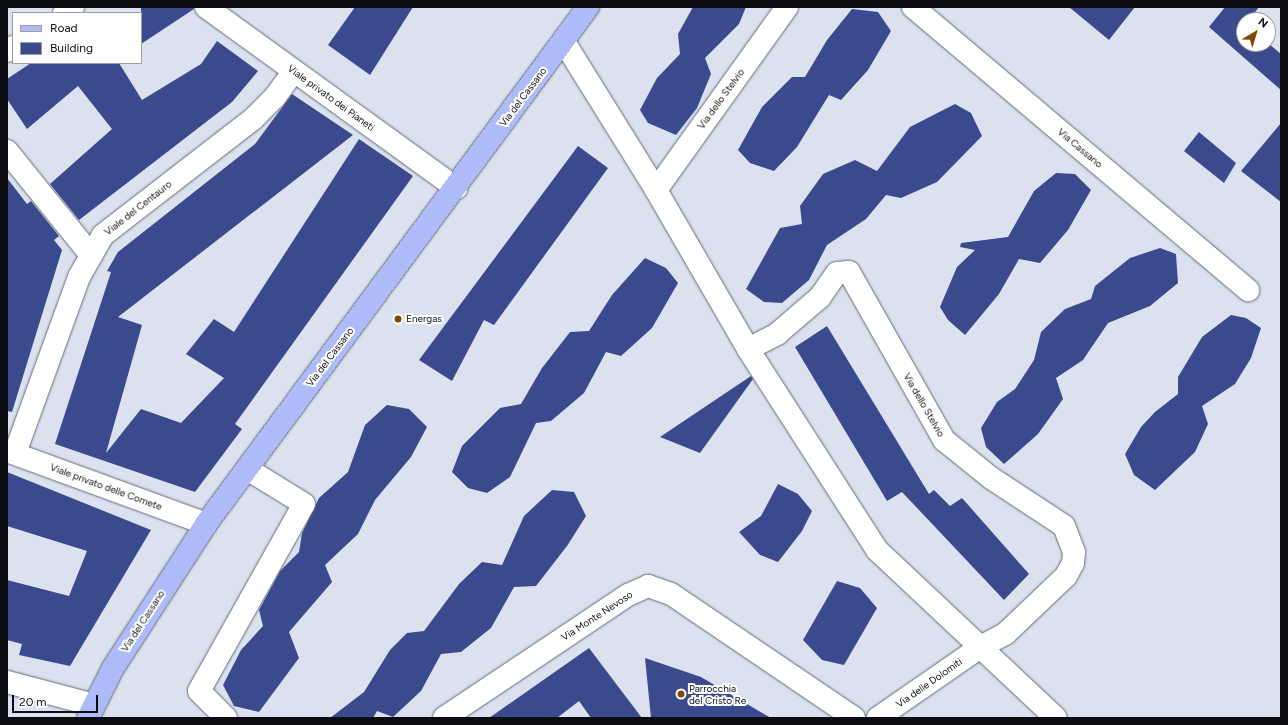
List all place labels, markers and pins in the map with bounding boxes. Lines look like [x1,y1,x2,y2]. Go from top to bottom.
place label: Energas [406,313,442,325]
marker: Energas [393,314,403,324]
place label: Parrocchia del Cristo Re [689,682,746,706]
marker: Parrocchia del Cristo Re [676,689,686,699]

